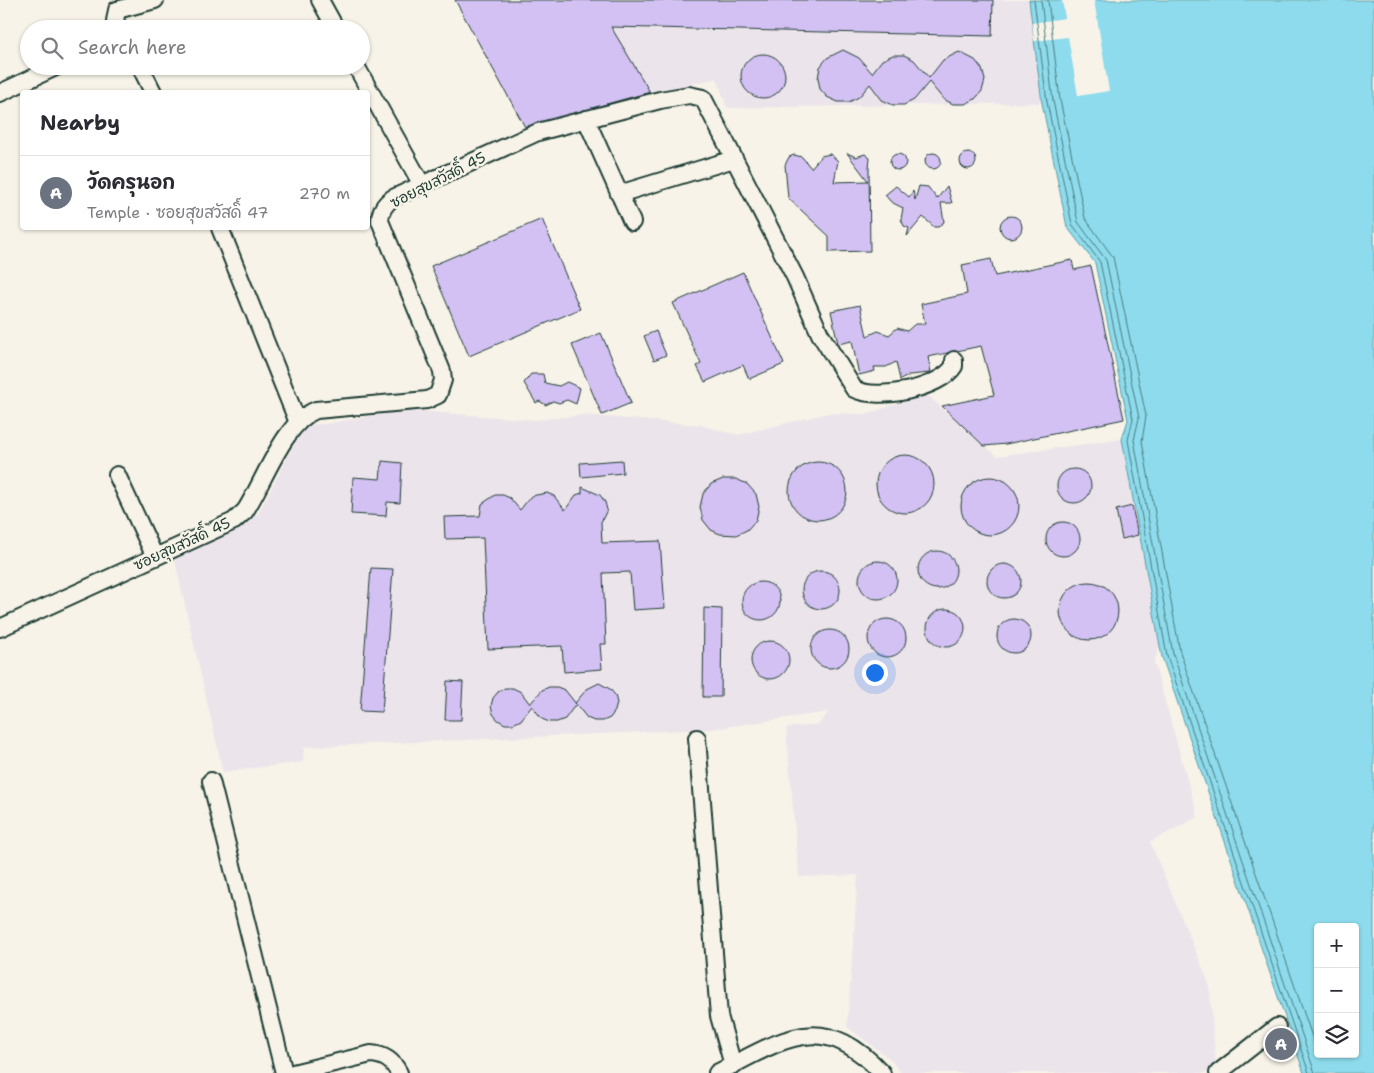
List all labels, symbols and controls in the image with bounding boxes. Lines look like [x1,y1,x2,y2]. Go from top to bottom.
search box [20,20,370,75]
icon: search [38,34,66,62]
text: Search here [78,35,187,60]
text: Nearby [40,109,120,137]
street label: ซอยสุขสวัสดิ์ 45 [385,143,490,214]
text: วัดครุนอก [87,170,175,195]
text: A [50,183,62,204]
text: 270 m [299,183,350,204]
text: Temple · ซอยสุขสวัสดิ์ 47 [87,202,268,223]
street label: ซอยสุขสวัสดิ์ 45 [128,509,234,576]
your location [862,660,888,686]
map controls [1314,923,1359,1058]
button: + [1314,923,1359,968]
button: − [1314,968,1359,1013]
button: layers [1314,1013,1359,1058]
pin: A [1265,1025,1297,1063]

